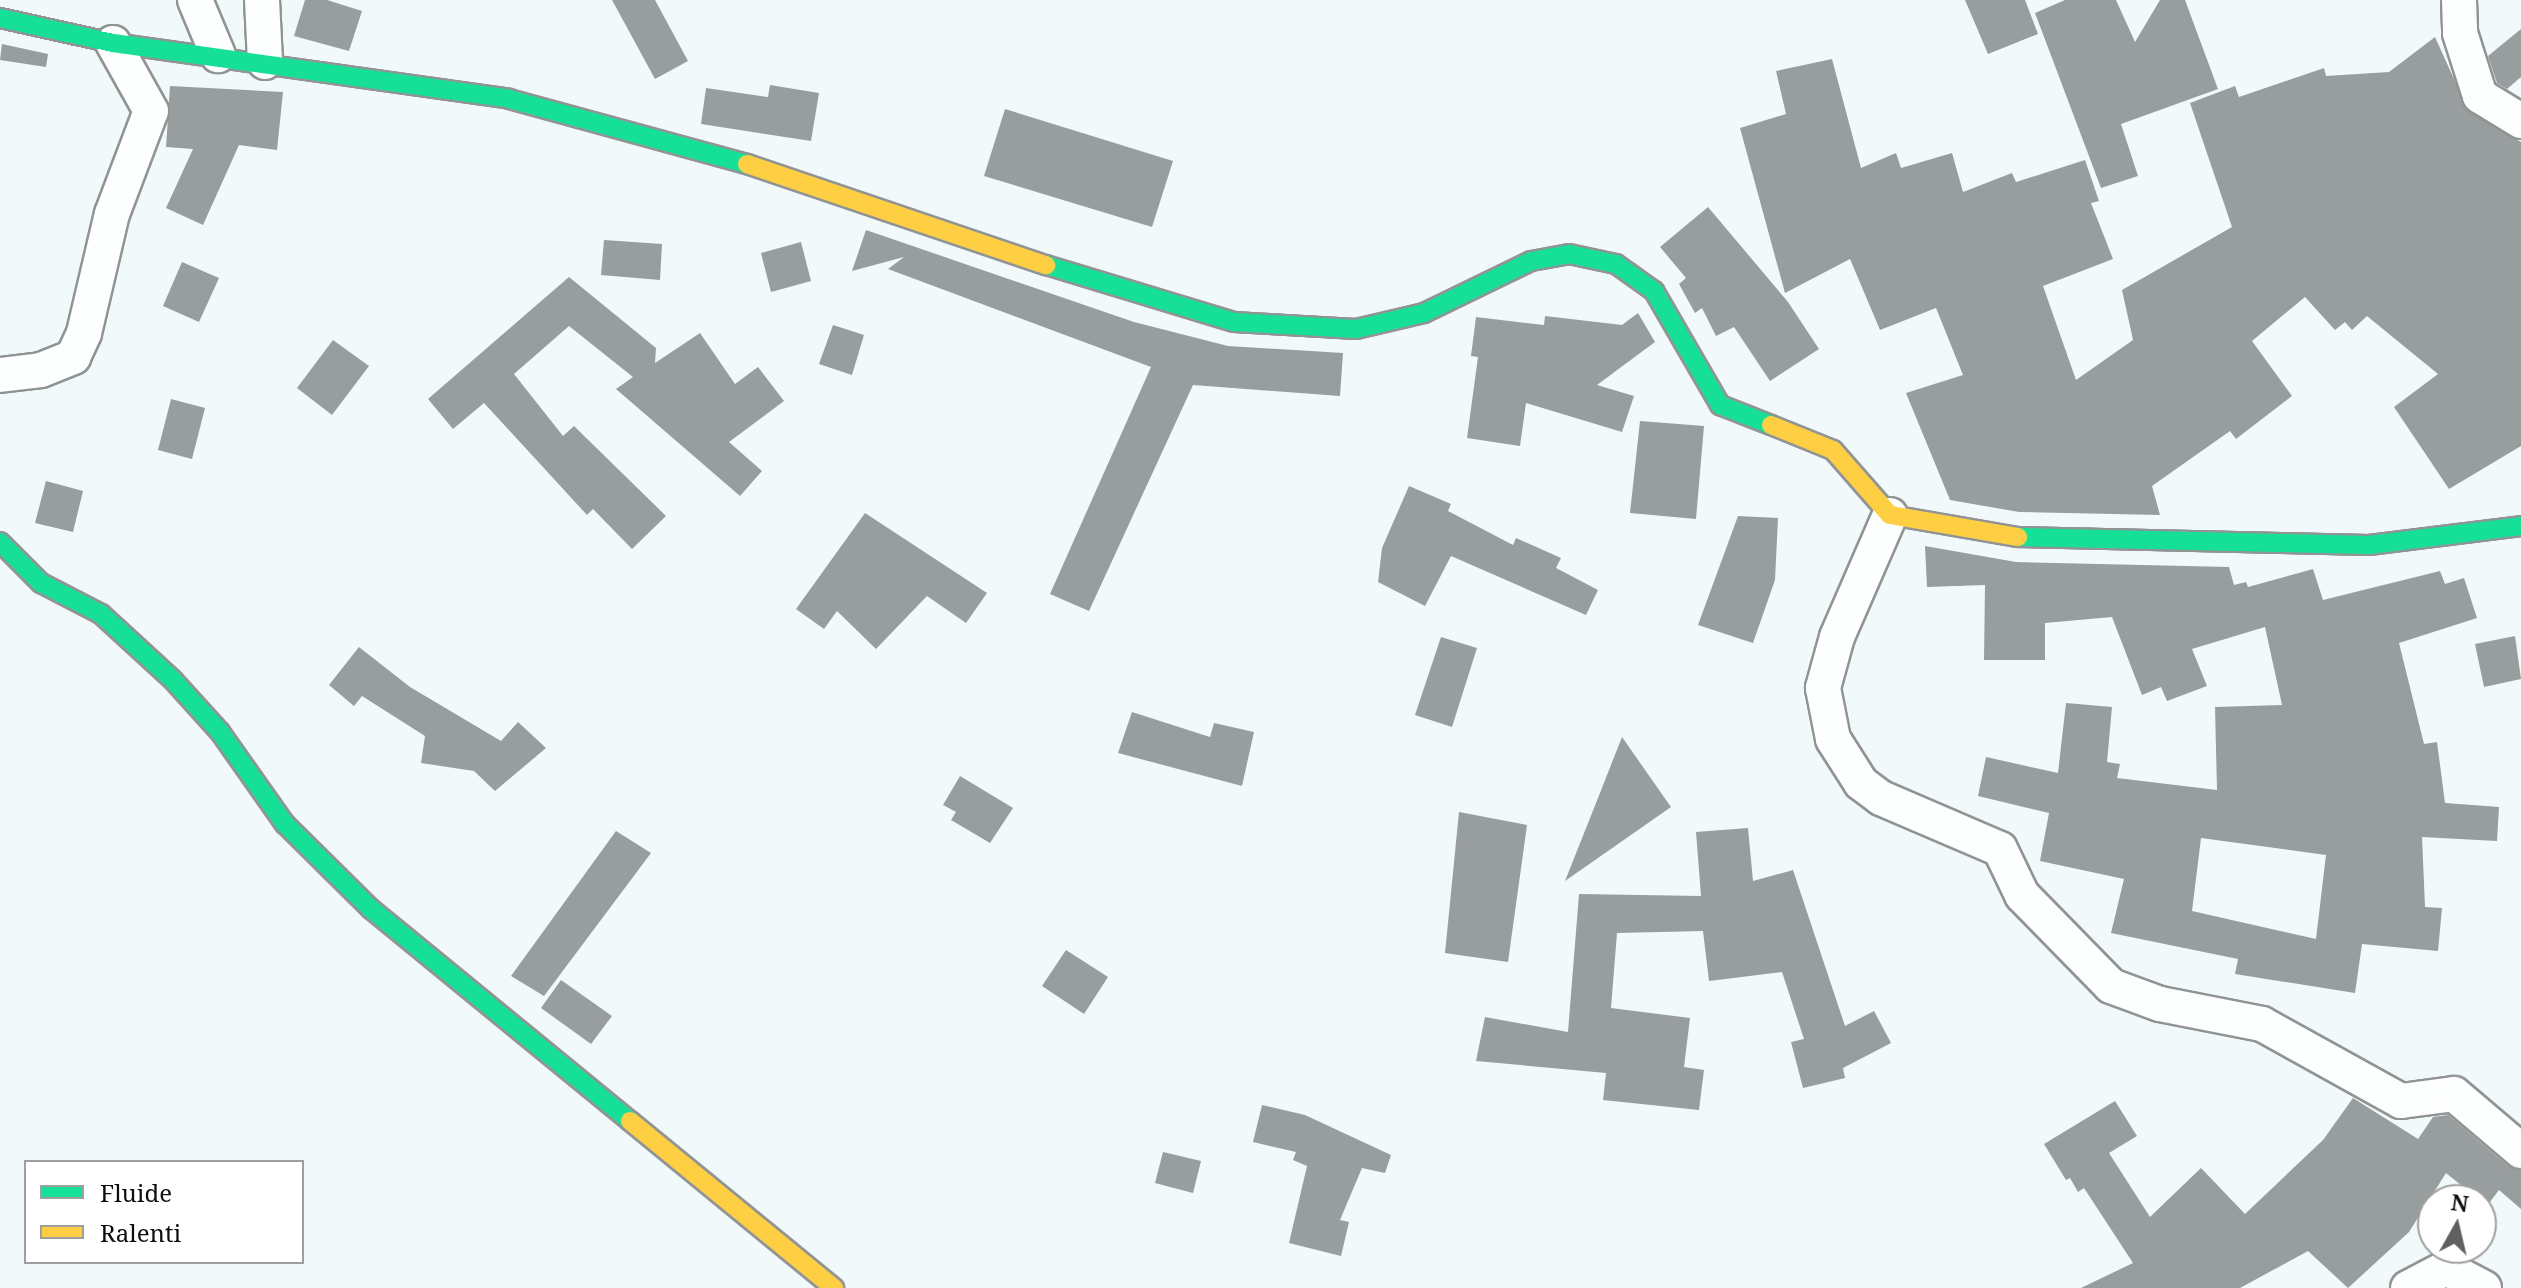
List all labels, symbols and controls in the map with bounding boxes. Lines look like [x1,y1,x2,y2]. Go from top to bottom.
legend [24,1160,304,1264]
text: Fluide [100,1176,172,1209]
north arrow [2417,1184,2497,1264]
text: N [2449,1186,2471,1218]
text: Ralenti [100,1216,181,1249]

